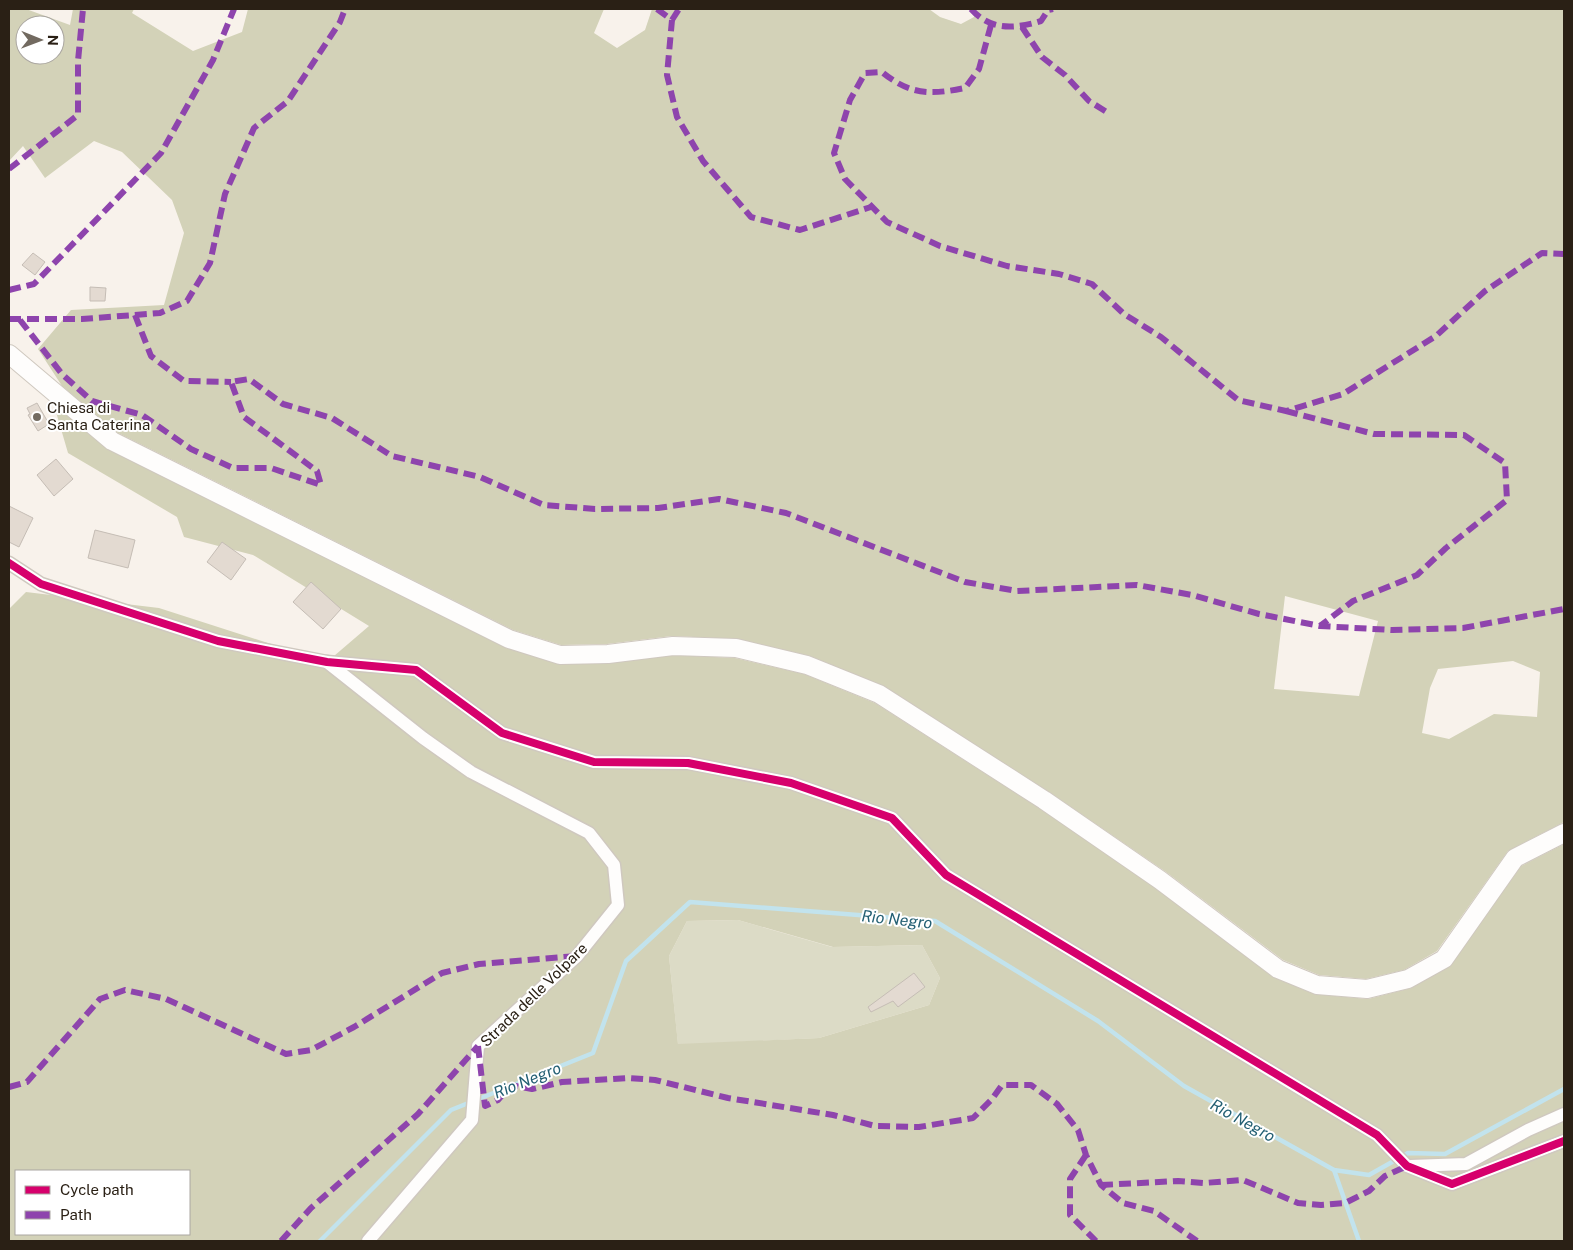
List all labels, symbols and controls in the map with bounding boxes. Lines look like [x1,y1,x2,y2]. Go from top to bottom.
north arrow [15,15,65,65]
text: N [45,35,61,46]
place label: Chiesa di Santa Caterina [47,399,150,433]
marker: Chiesa di Santa Caterina [31,411,43,423]
water label: Rio Negro [861,906,934,933]
street label: Strada delle Volpare [477,939,590,1050]
water label: Rio Negro [491,1058,564,1103]
water label: Rio Negro [1207,1095,1279,1146]
legend [15,1170,190,1235]
text: Cycle path [60,1181,134,1198]
text: Path [60,1206,92,1223]

